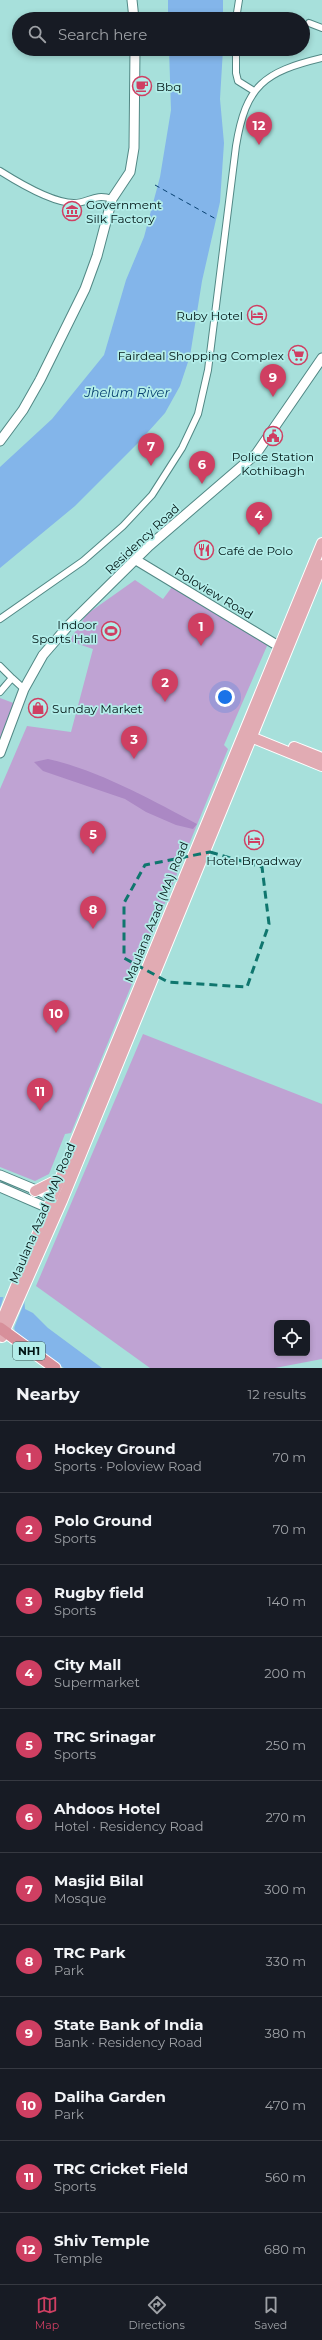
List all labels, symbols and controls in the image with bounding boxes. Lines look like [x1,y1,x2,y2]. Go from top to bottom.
search box [12,12,310,56]
icon: search [26,23,48,45]
text: Search here [58,25,147,44]
cafe icon: Bbq [131,75,153,97]
place label: Bbq [156,79,181,94]
pin: 12 [246,112,272,145]
place label: Government Silk Factory [86,197,162,226]
museum icon: Government Silk Factory [61,200,83,222]
hotel icon: Ruby Hotel [246,304,268,326]
place label: Ruby Hotel [176,308,243,323]
supermarket icon: Fairdeal Shopping Complex [287,344,309,366]
place label: Fairdeal Shopping Complex [118,348,285,363]
pin: 9 [260,364,286,397]
water label: Jhelum River [83,384,170,400]
public building icon: Police Station Kothibagh [262,425,284,447]
pin: 7 [138,433,164,466]
place label: Police Station Kothibagh [232,449,314,478]
pin: 6 [189,451,215,484]
street label: Residency Road [102,501,182,577]
pin: 4 [246,502,272,535]
restaurant icon: Café de Polo [193,539,215,561]
place label: Café de Polo [218,543,293,558]
street label: Poloview Road [172,564,256,622]
pin: 1 [188,613,214,646]
place label: Indoor Sports Hall [32,617,97,646]
sports icon: Indoor Sports Hall [100,620,122,642]
pin: 2 [152,669,178,702]
your location [215,687,235,707]
shop icon: Sunday Market [27,697,49,719]
place label: Sunday Market [52,701,143,716]
pin: 3 [121,726,147,759]
pin: 5 [80,821,106,854]
hotel icon: Hotel Broadway [243,829,265,851]
street label: Maulana Azad (MA) Road [121,839,191,985]
place label: Hotel Broadway [206,853,302,868]
pin: 8 [80,896,106,929]
pin: 10 [43,1000,69,1033]
pin: 11 [27,1078,53,1111]
street label: Maulana Azad (MA) Road [6,1141,78,1285]
map controls [274,1320,310,1356]
button: locate [274,1320,310,1356]
road number: NH1 [13,1342,45,1360]
text: Nearby [16,1384,80,1404]
text: 12 results [248,1386,306,1402]
text: Hockey Ground [54,1439,176,1458]
text: 1 [26,1449,32,1465]
text: 70 m [273,1449,306,1465]
text: Sports · Poloview Road [54,1458,202,1474]
text: Polo Ground [54,1511,152,1530]
text: 2 [25,1521,33,1537]
text: 70 m [273,1521,306,1537]
text: Sports [54,1530,96,1546]
text: Rugby field [54,1583,144,1602]
text: 3 [25,1593,33,1609]
text: 140 m [267,1593,306,1609]
text: Sports [54,1602,96,1618]
text: City Mall [54,1655,121,1674]
text: 4 [25,1665,33,1681]
text: 200 m [264,1665,306,1681]
text: Supermarket [54,1674,140,1690]
text: TRC Srinagar [54,1727,156,1746]
text: 5 [25,1737,33,1753]
text: 250 m [265,1737,306,1753]
text: Sports [54,1746,96,1762]
text: Ahdoos Hotel [54,1799,160,1818]
text: 6 [25,1809,33,1825]
text: 270 m [265,1809,306,1825]
text: Hotel · Residency Road [54,1818,203,1834]
text: Masjid Bilal [54,1871,144,1890]
text: 7 [25,1881,33,1897]
text: 300 m [264,1881,306,1897]
text: Mosque [54,1890,106,1906]
text: TRC Park [54,1943,126,1962]
text: 8 [25,1953,33,1969]
text: 330 m [266,1953,306,1969]
text: Park [54,1962,84,1978]
text: State Bank of India [54,2015,204,2034]
text: 9 [25,2025,33,2041]
text: 380 m [265,2025,306,2041]
text: Bank · Residency Road [54,2034,202,2050]
text: Daliha Garden [54,2087,166,2106]
text: 10 [22,2097,36,2113]
text: 470 m [265,2097,306,2113]
text: Park [54,2106,84,2122]
text: TRC Cricket Field [54,2159,188,2178]
text: 11 [24,2169,34,2185]
text: 560 m [265,2169,306,2185]
text: Sports [54,2178,96,2194]
text: Shiv Temple [54,2231,150,2250]
text: 12 [23,2241,35,2257]
text: 680 m [264,2241,306,2257]
text: Temple [54,2250,103,2266]
tab: Map [35,2294,59,2332]
tab: Directions [129,2294,185,2332]
tab: Saved [254,2294,287,2332]

